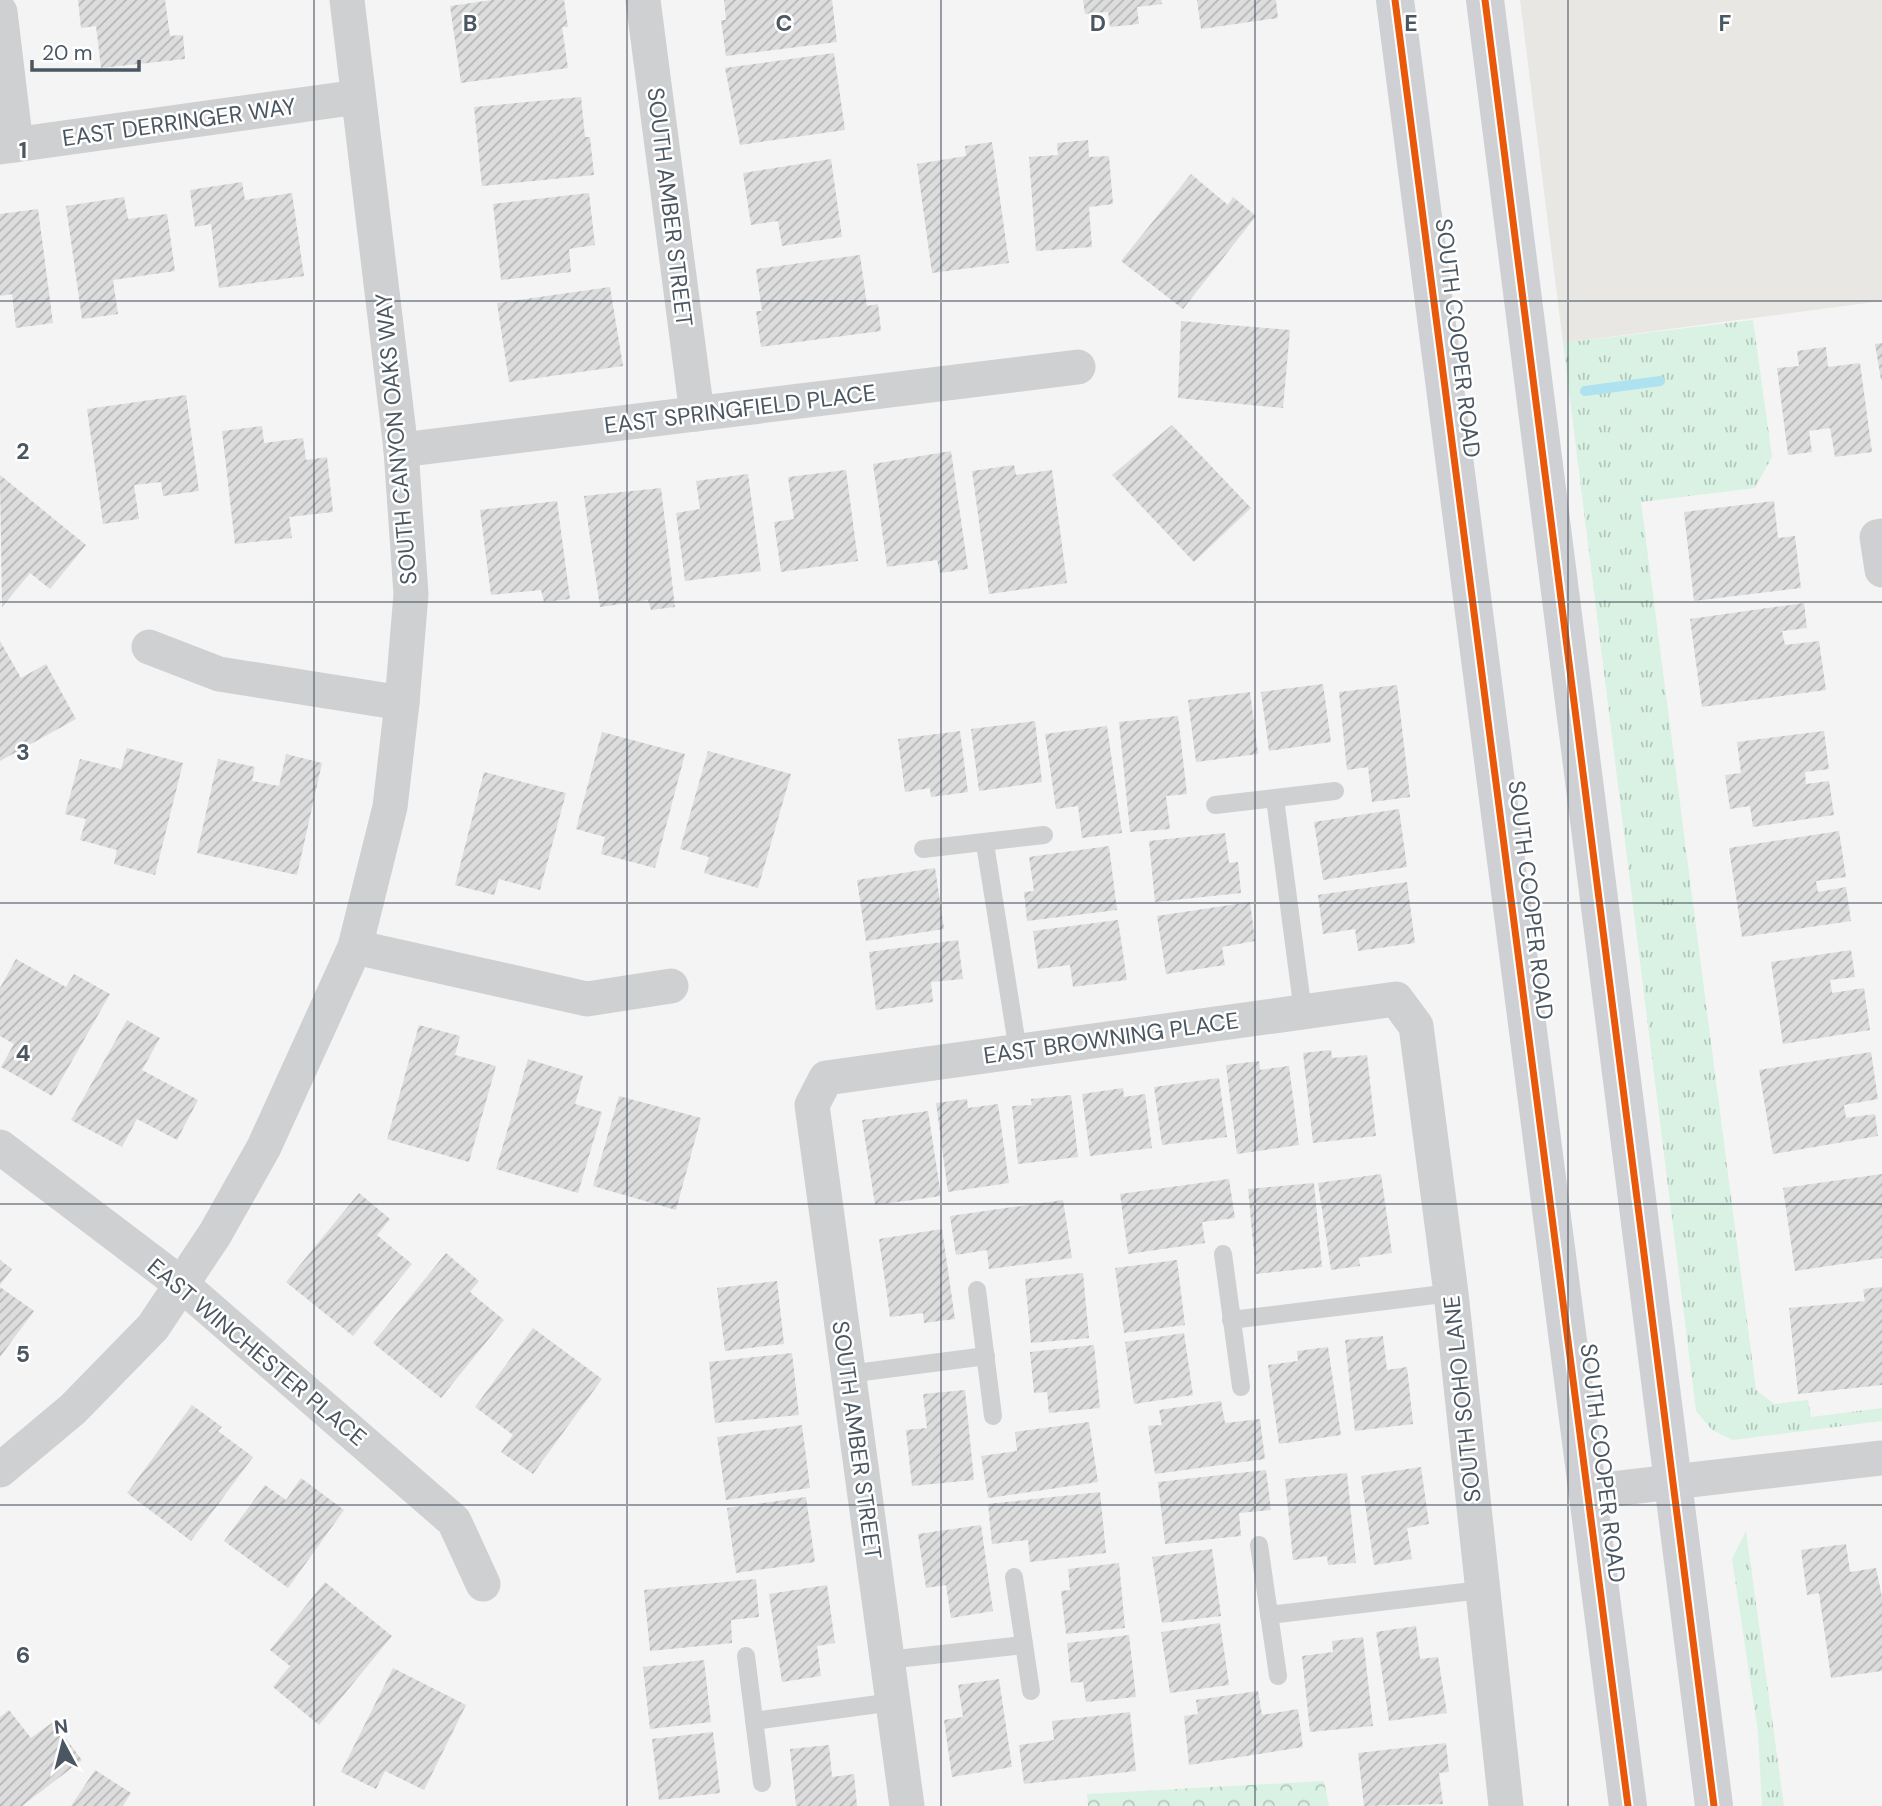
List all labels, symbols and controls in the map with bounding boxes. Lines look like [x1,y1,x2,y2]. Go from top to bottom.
text: B [463,8,477,38]
text: C [776,8,792,38]
text: D [1090,8,1106,38]
text: E [1404,8,1418,38]
text: F [1719,8,1732,38]
scale bar [32,28,138,72]
text: 20 m [42,39,93,67]
street label: SOUTH AMBER STREET [640,86,700,328]
street label: EAST DERRINGER WAY [60,91,298,153]
text: 1 [19,135,27,165]
street label: SOUTH COOPER ROAD [1428,217,1488,459]
street label: SOUTH CANYON OAKS WAY [368,292,424,586]
street label: EAST SPRINGFIELD PLACE [603,377,877,441]
text: 2 [16,436,30,466]
text: 3 [16,737,30,767]
street label: SOUTH COOPER ROAD [1501,779,1561,1021]
street label: EAST BROWNING PLACE [982,1005,1240,1071]
text: 4 [16,1038,31,1068]
street label: EAST WINCHESTER PLACE [141,1252,373,1452]
street label: SOUTH SOHO LANE [1436,1294,1488,1504]
street label: SOUTH AMBER STREET [825,1319,889,1561]
text: 5 [16,1339,30,1369]
street label: SOUTH COOPER ROAD [1573,1342,1633,1584]
text: 6 [16,1640,30,1670]
north arrow [28,1708,98,1778]
text: N [53,1713,69,1740]

